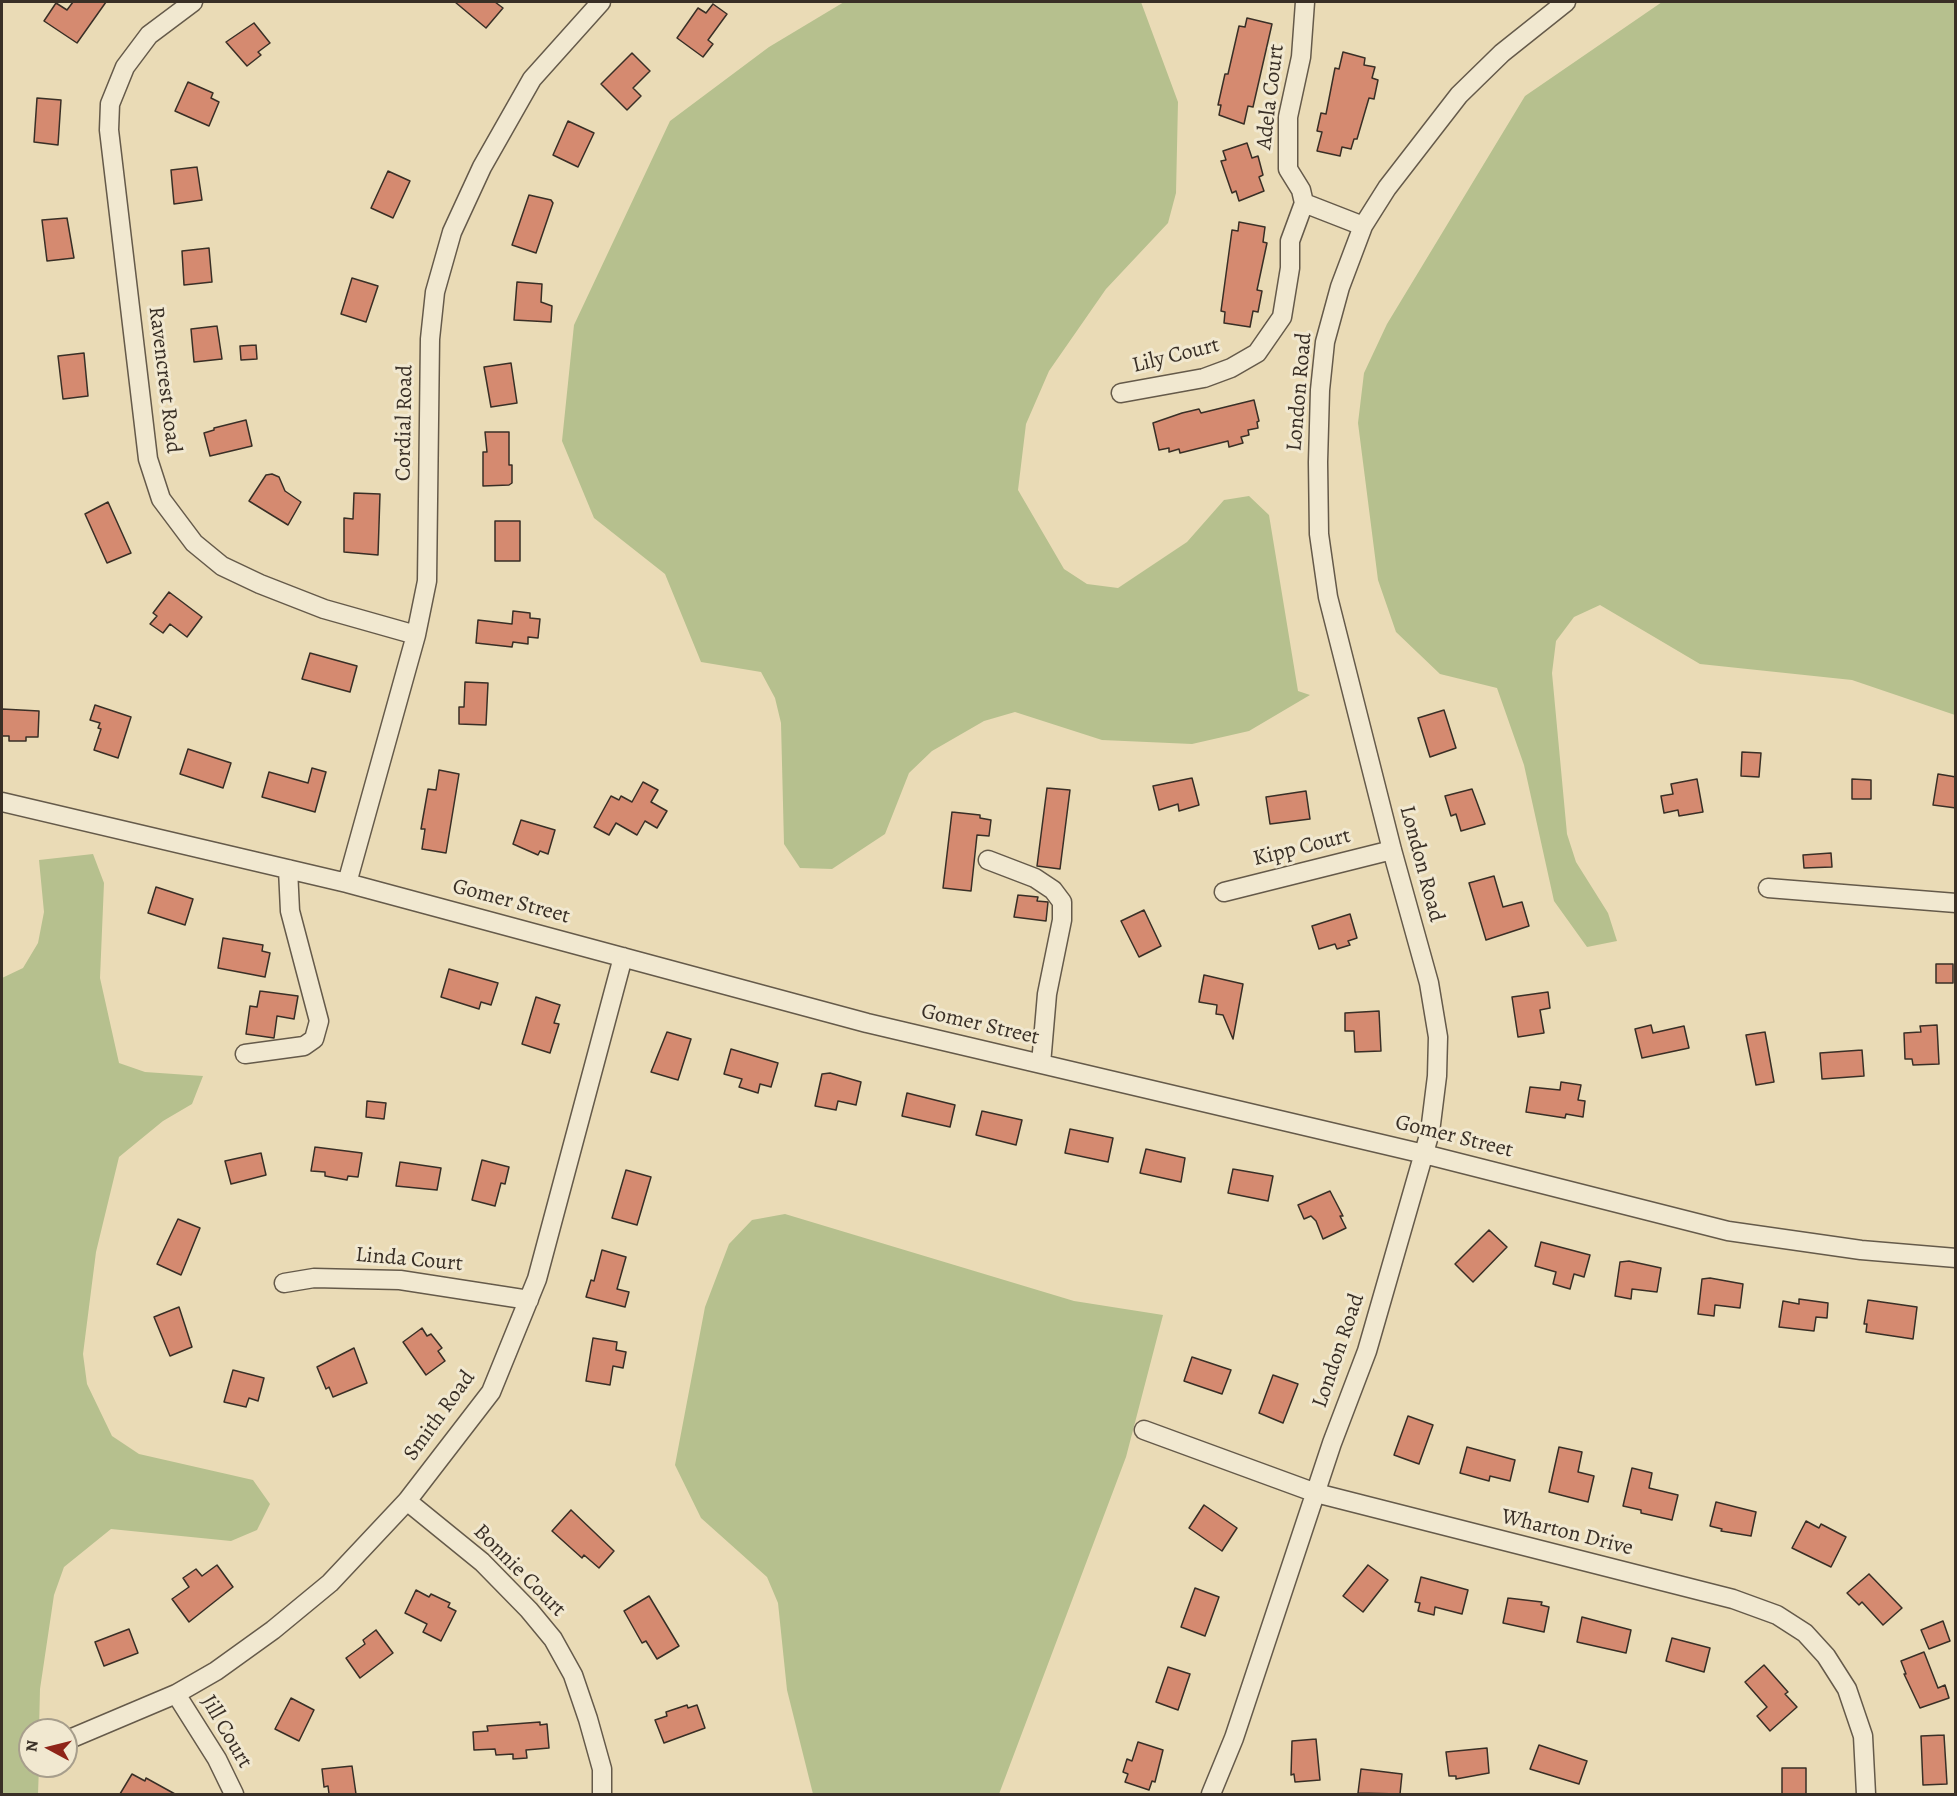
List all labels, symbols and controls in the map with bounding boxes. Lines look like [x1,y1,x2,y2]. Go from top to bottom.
street label: Adela Court [1251,43,1291,151]
street label: Ravencrest Road [142,305,186,455]
street label: Lily Court [1130,332,1222,380]
street label: London Road [1282,332,1318,452]
street label: Cordial Road [391,365,419,481]
street label: London Road [1393,803,1449,925]
street label: Kipp Court [1251,823,1353,873]
street label: Gomer Street [450,874,572,930]
street label: Gomer Street [918,999,1042,1051]
street label: Gomer Street [1392,1110,1516,1164]
street label: Linda Court [354,1242,464,1278]
street label: London Road [1307,1290,1371,1412]
street label: Smith Road [398,1366,482,1466]
street label: Wharton Drive [1498,1504,1636,1562]
street label: Bonnie Court [467,1519,571,1623]
street label: Jill Court [195,1691,257,1773]
north arrow [18,1718,78,1778]
text: N [20,1739,44,1753]

